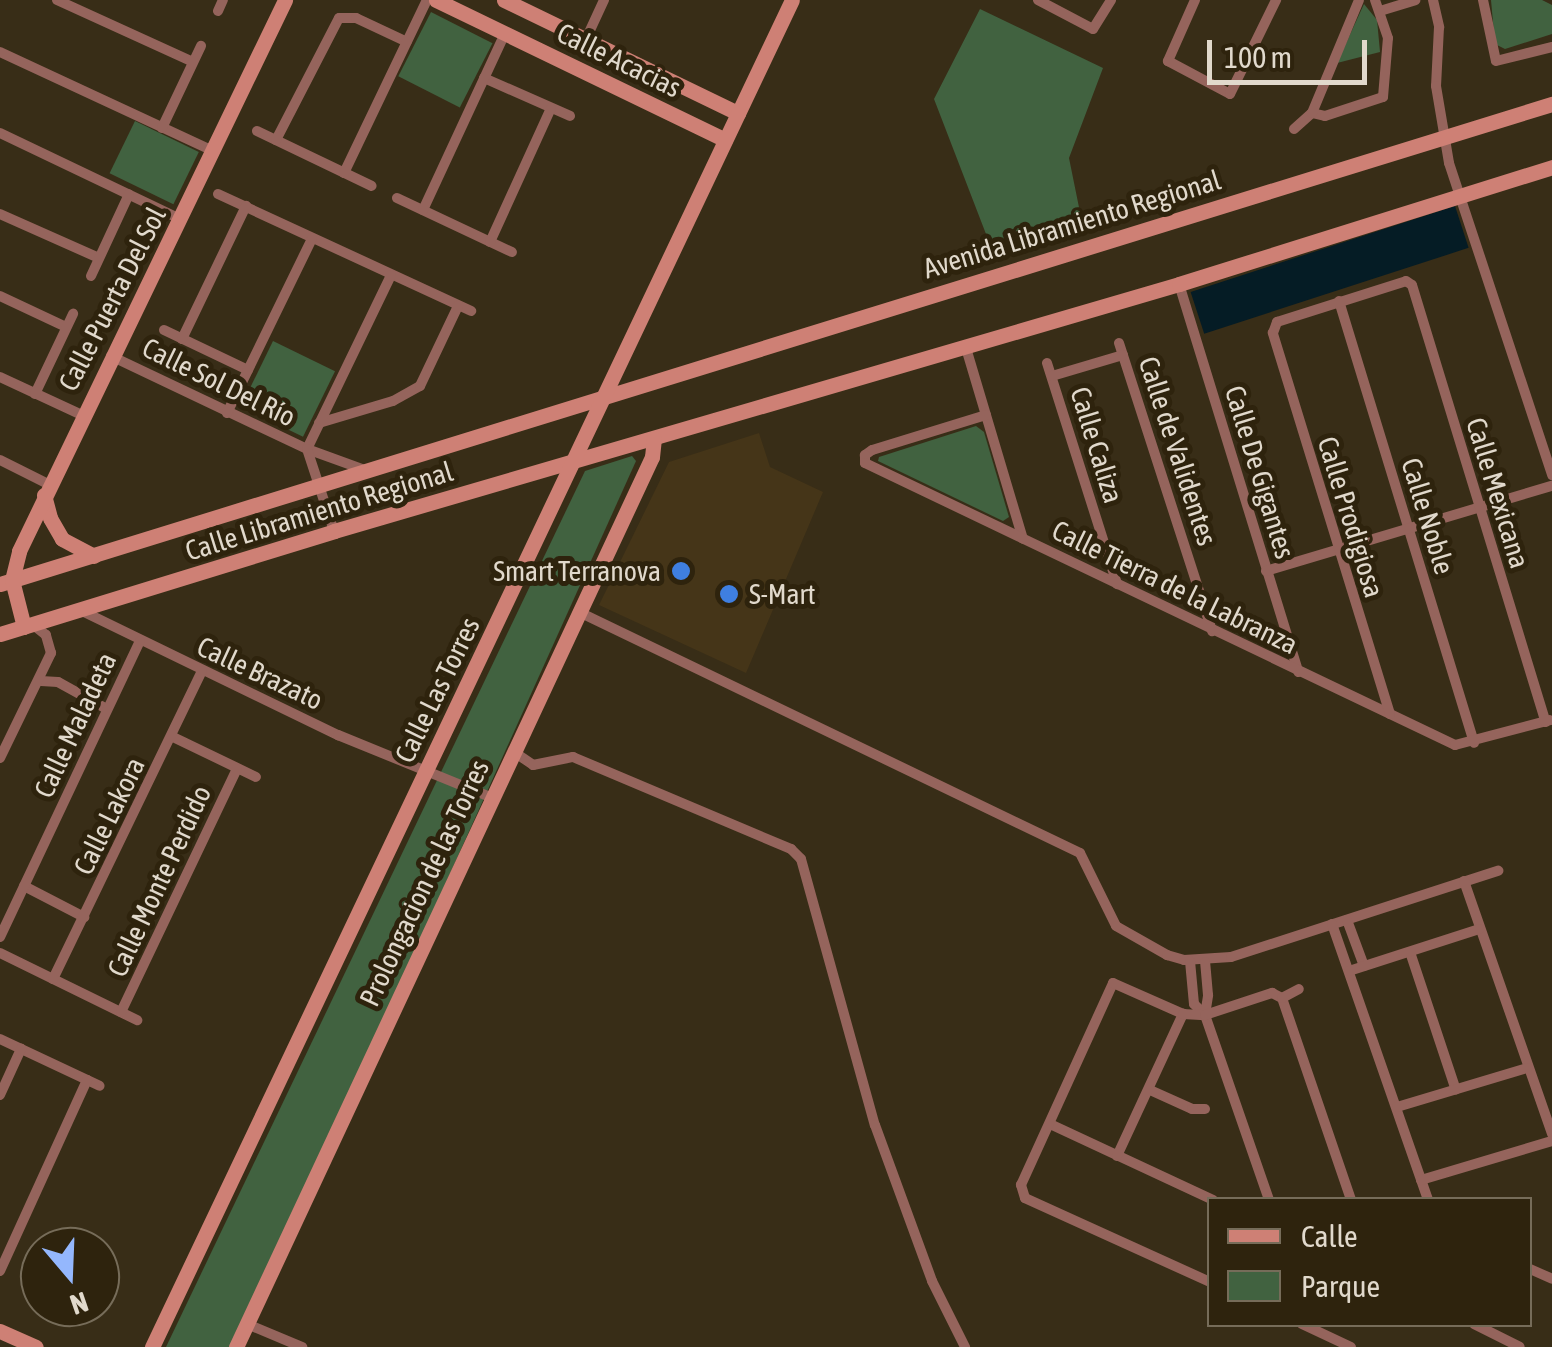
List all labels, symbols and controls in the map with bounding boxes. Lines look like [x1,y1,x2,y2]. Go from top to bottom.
street label: Calle Acacias [552,16,686,104]
scale bar [1212,20,1372,82]
text: 100 m [1224,40,1292,74]
street label: Avenida Libramiento Regional [919,163,1225,285]
street label: Calle Puerta Del Sol [51,202,173,396]
street label: Calle Sol Del Río [137,330,301,434]
street label: Calle de Validentes [1132,352,1224,550]
street label: Calle De Gigantes [1218,382,1302,562]
street label: Calle Caliza [1063,383,1131,507]
street label: Calle Mexicana [1459,414,1537,572]
street label: Calle Prodigiosa [1311,433,1391,601]
street label: Calle Libramiento Regional [181,454,457,568]
street label: Calle Noble [1394,454,1462,578]
street label: Calle Tierra de la Labranza [1047,513,1303,661]
place label: Smart Terranova [493,554,661,588]
marker: Smart Terranova [670,560,692,582]
place label: S-Mart [749,577,816,611]
marker: S-Mart [718,583,740,605]
street label: Calle Las Torres [387,612,487,768]
street label: Calle Brazato [192,629,328,717]
street label: Calle Maladeta [27,647,123,803]
street label: Calle Lakora [66,752,152,880]
street label: Prolongacion de las Torres [352,755,496,1011]
street label: Calle Monte Perdido [100,780,218,982]
legend [1207,1197,1532,1327]
text: Calle [1301,1219,1358,1253]
north arrow [20,1227,120,1327]
text: Parque [1301,1269,1380,1303]
text: N [66,1286,92,1321]

